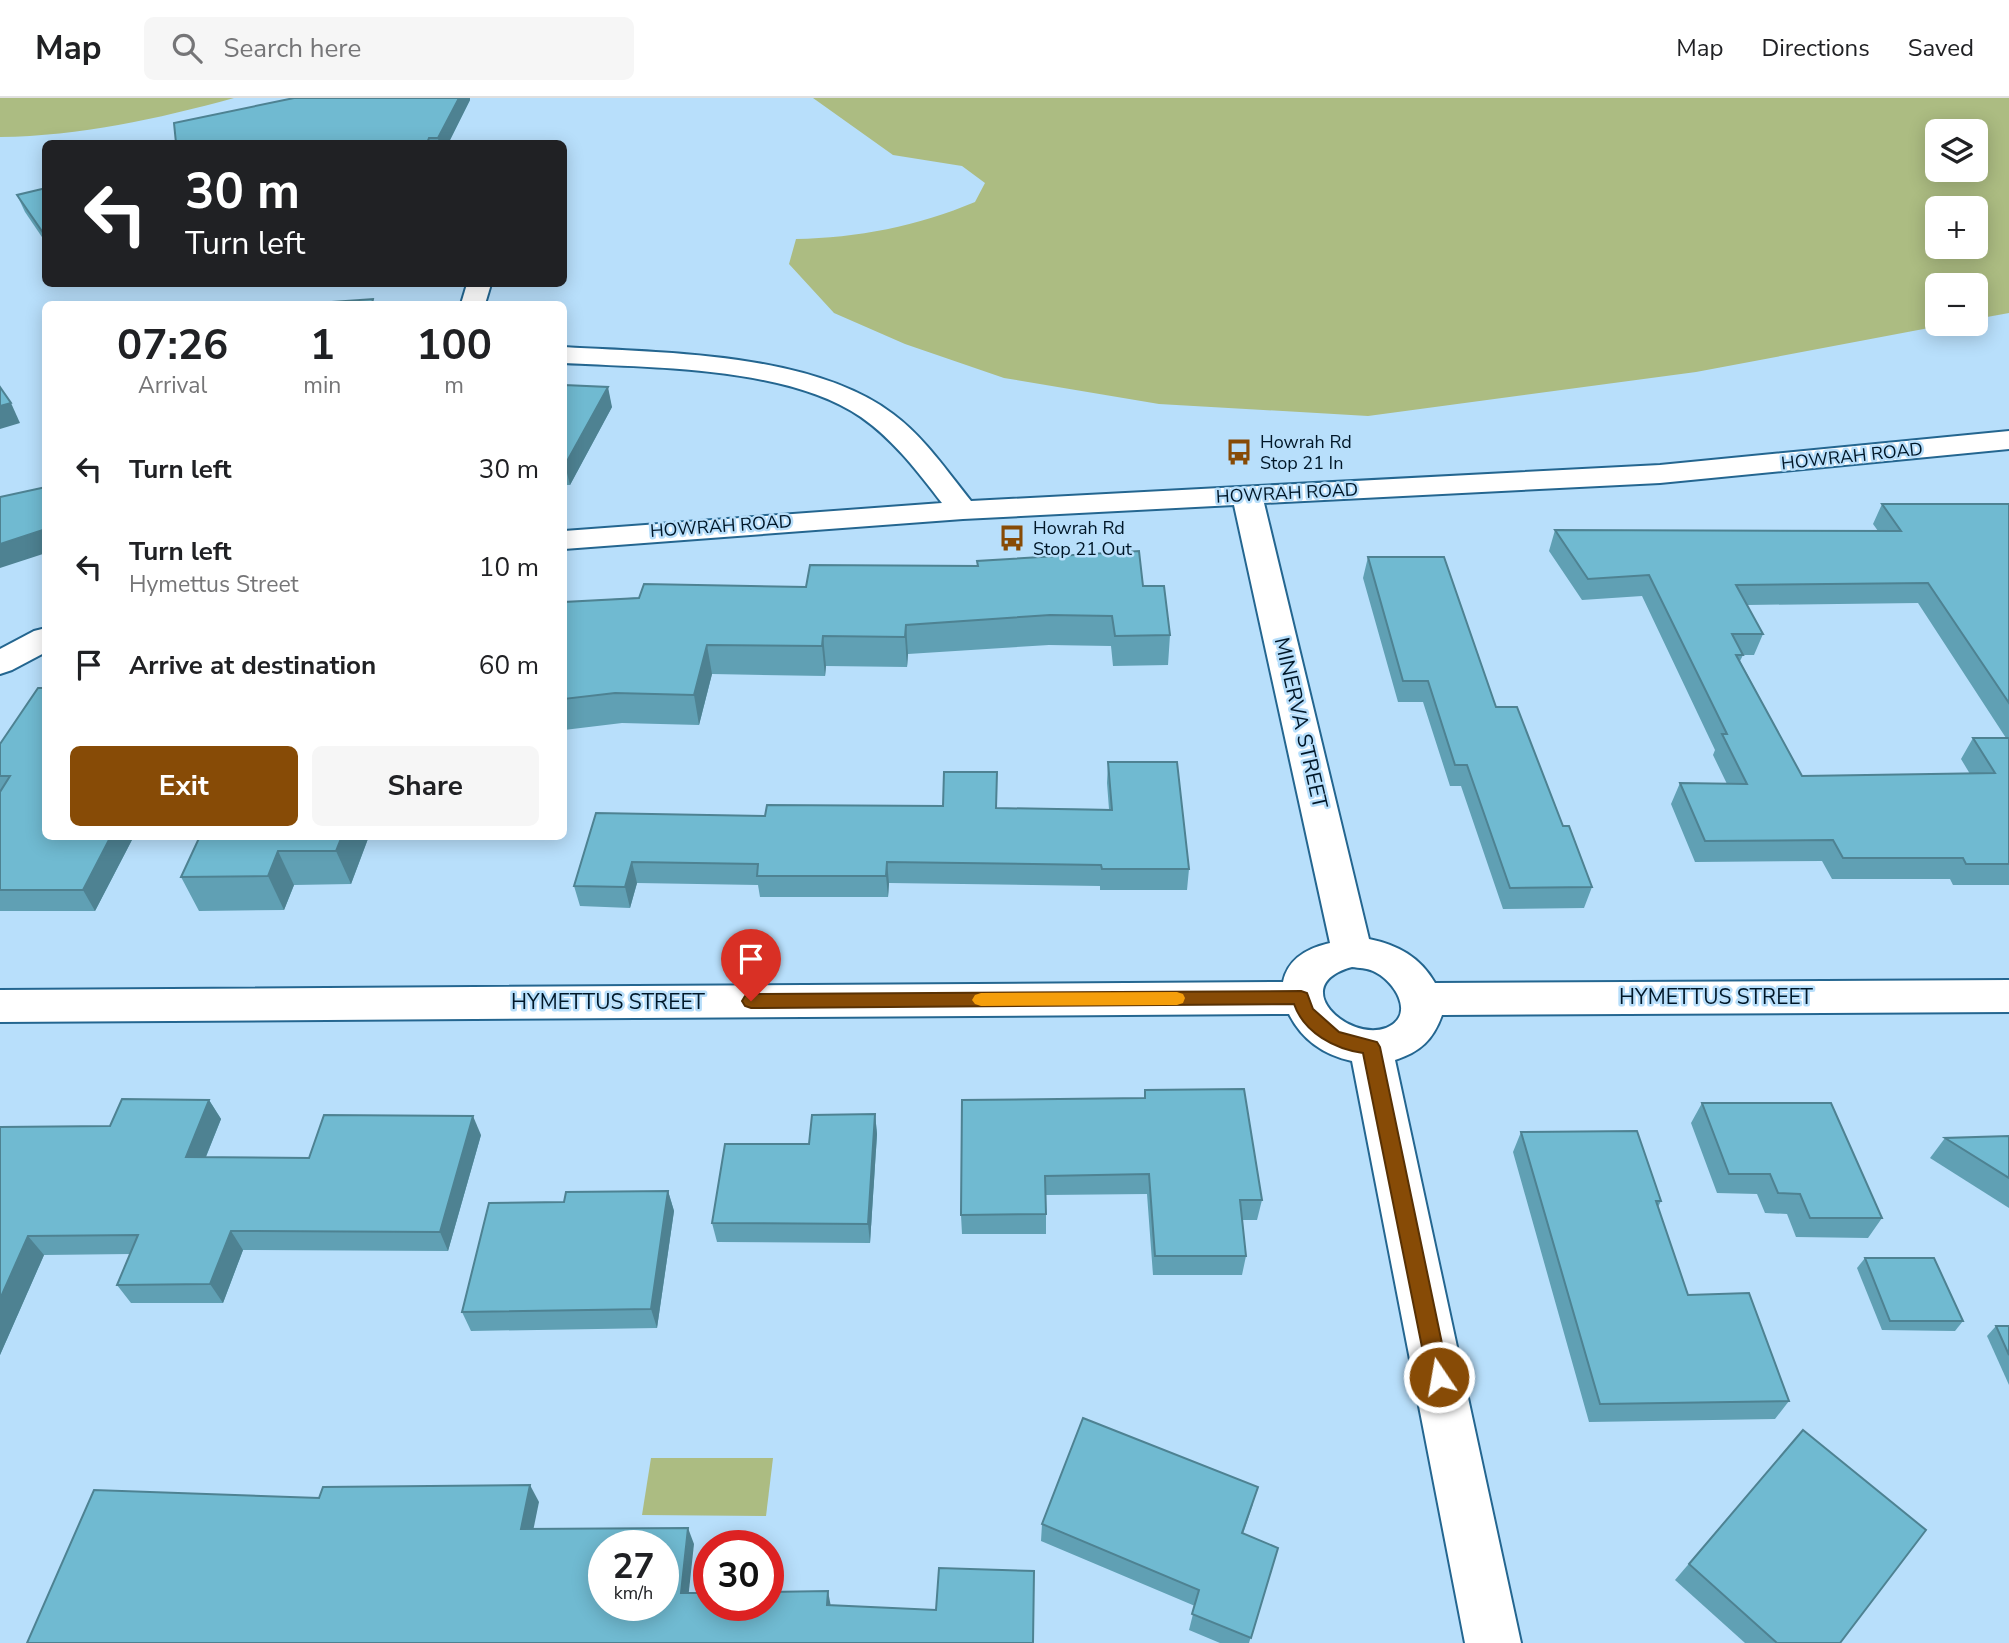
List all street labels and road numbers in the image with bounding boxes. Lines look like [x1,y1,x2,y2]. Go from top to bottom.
street label: HOWRAH ROAD [1780,437,1924,475]
street label: HOWRAH ROAD [1215,477,1359,509]
street label: HOWRAH ROAD [649,509,793,543]
street label: MINERVA STREET [1268,635,1334,812]
street label: HYMETTUS STREET [1619,983,1813,1011]
street label: HYMETTUS STREET [511,988,705,1016]

